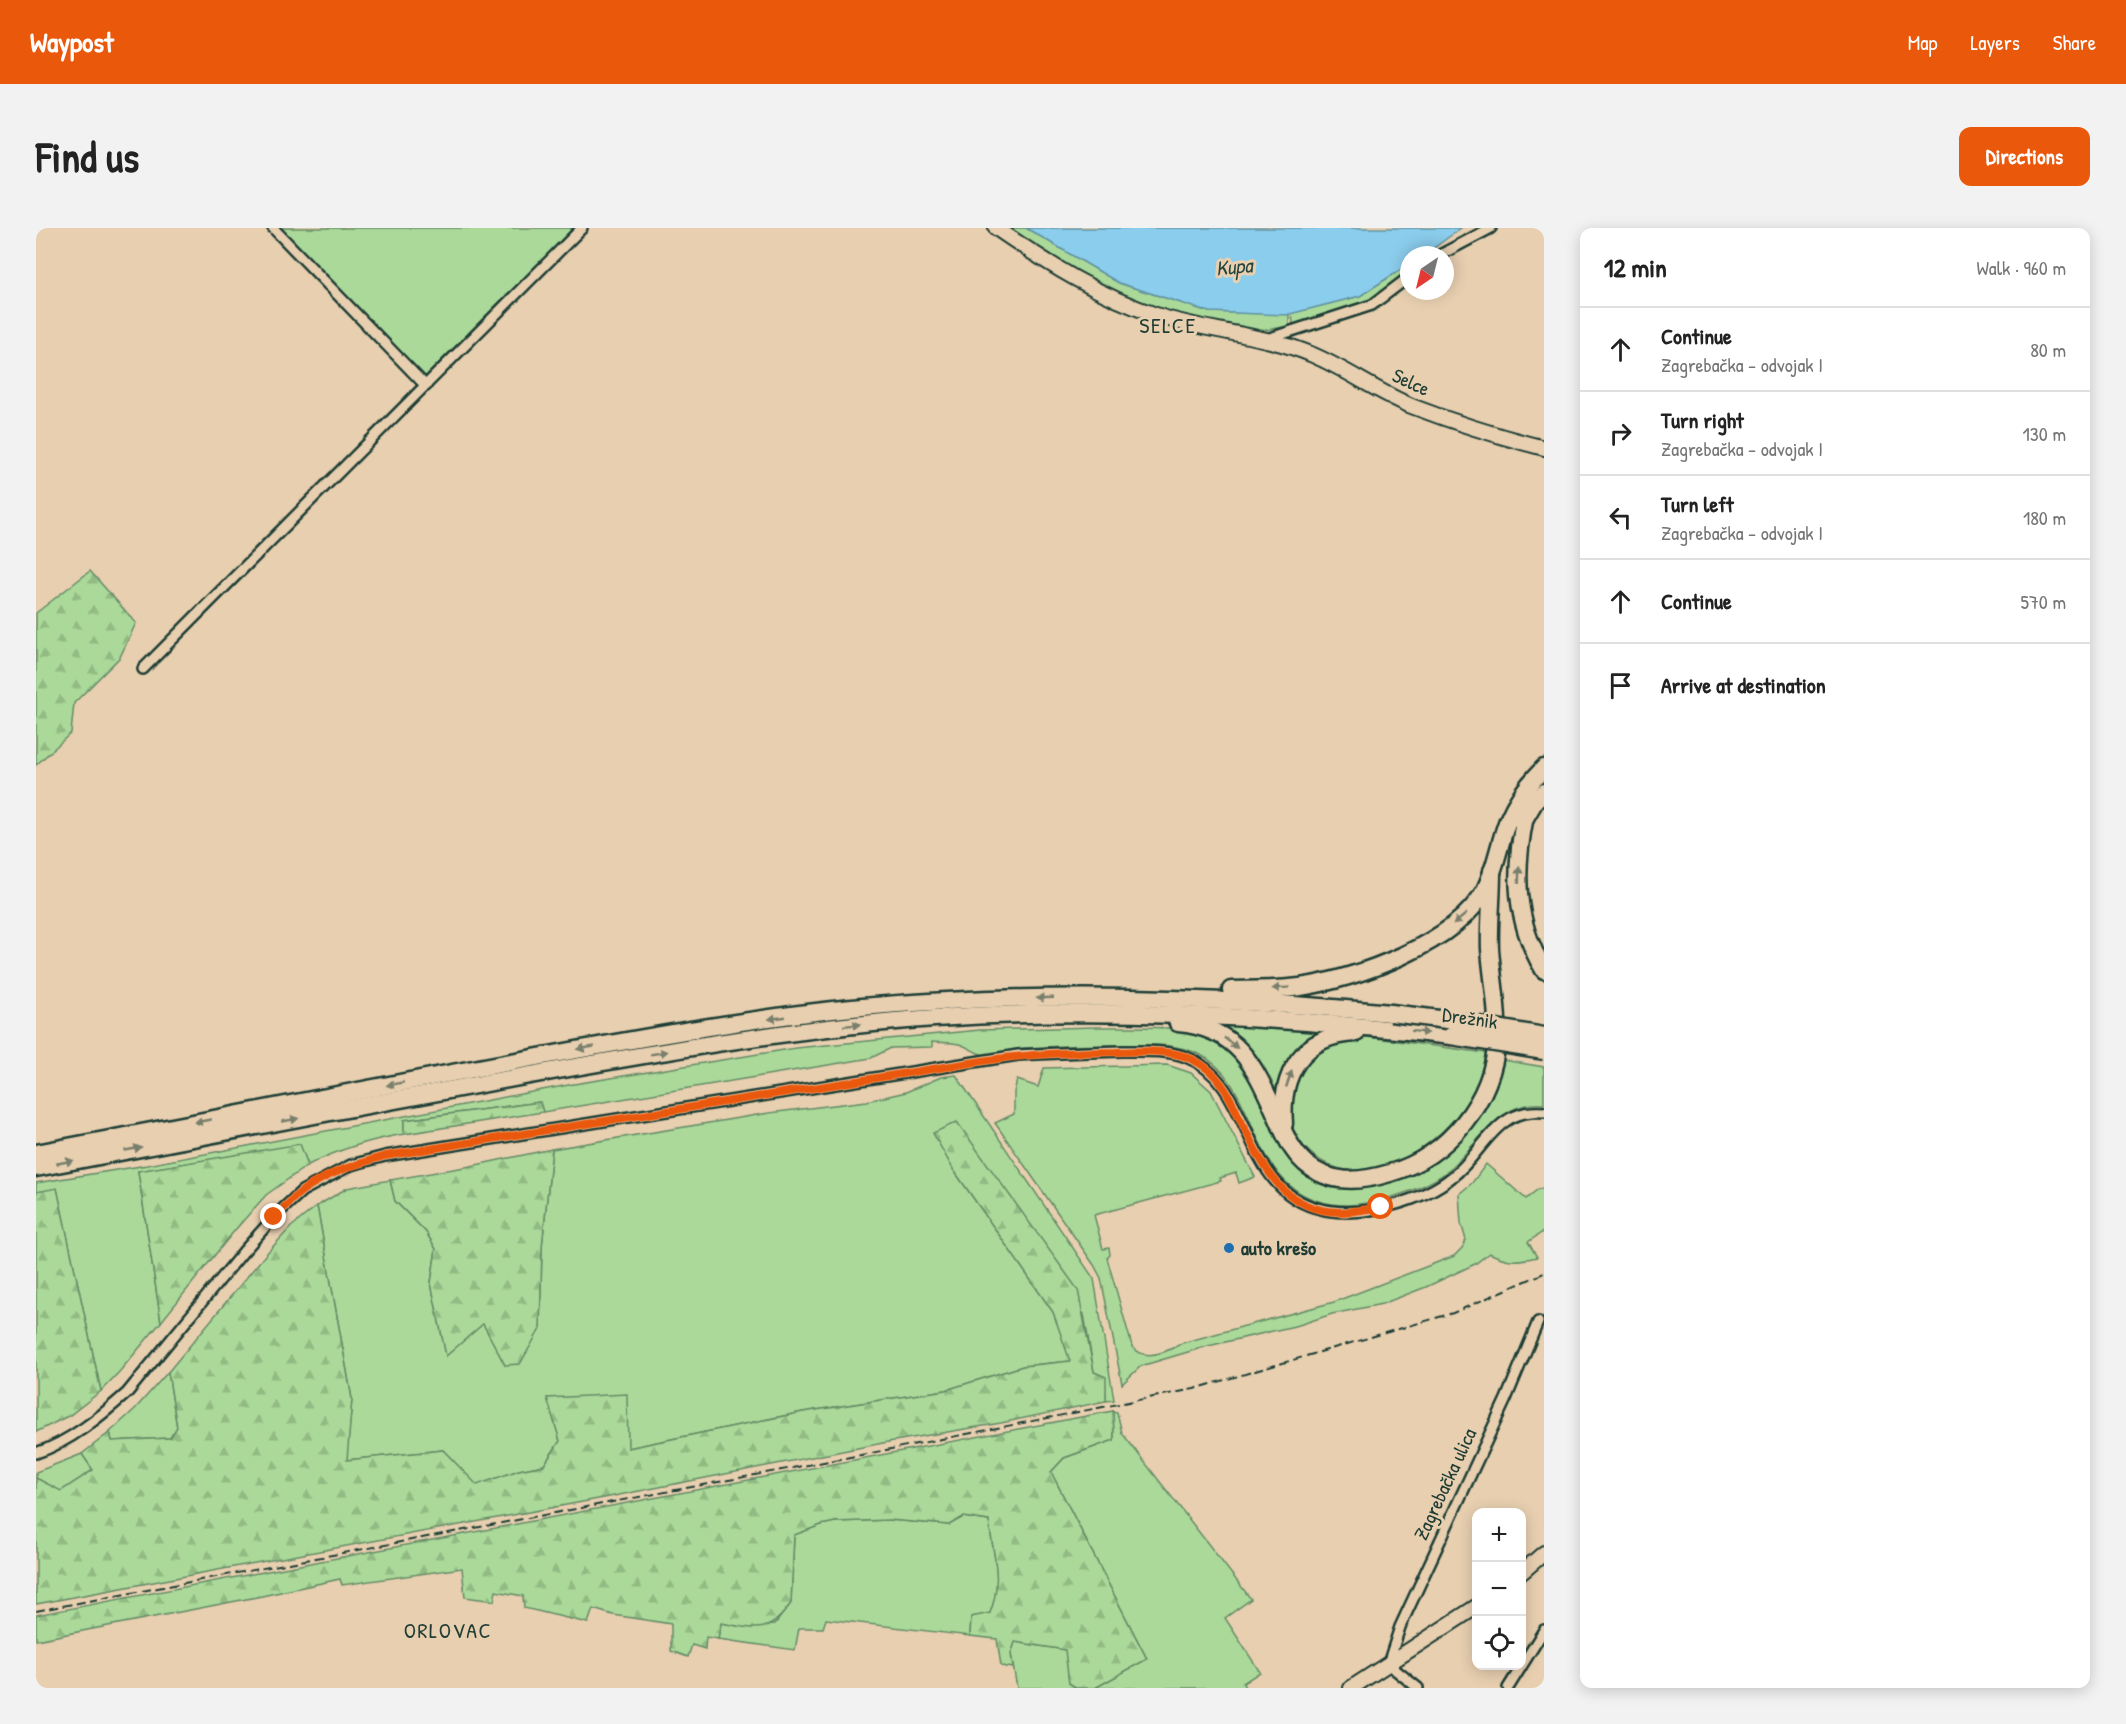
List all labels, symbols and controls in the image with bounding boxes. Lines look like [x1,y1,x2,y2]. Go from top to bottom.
text: Waypost [30,23,114,61]
text: Map [1908,28,1937,57]
text: Layers [1970,28,2020,57]
text: Share [2053,28,2096,57]
button: Directions [1959,127,2090,186]
text: Find us [36,128,139,185]
north arrow [1400,246,1454,300]
water label: Kupa [1214,250,1256,283]
text: 12 min [1604,250,1667,285]
text: Walk · 960 m [1977,254,2066,281]
district label: SELCE [1139,310,1197,340]
text: Continue [1661,321,1732,351]
icon: ahead [1604,333,1637,366]
text: 80 m [2030,336,2066,363]
text: Zagrebačka - odvojak I [1661,351,1823,378]
street label: Selce [1388,361,1434,402]
text: Turn right [1661,405,1744,435]
icon: right [1604,417,1637,450]
text: 130 m [2023,420,2066,447]
text: Zagrebačka - odvojak I [1661,435,1823,462]
text: Turn left [1661,489,1734,519]
icon: left [1604,501,1637,534]
text: 180 m [2023,504,2066,531]
text: Zagrebačka - odvojak I [1661,519,1823,546]
icon: ahead [1604,585,1637,618]
text: Continue [1661,586,1732,616]
text: 570 m [2020,588,2066,615]
icon: arrive [1604,669,1637,702]
text: Arrive at destination [1661,670,1826,700]
one-way arrow [1514,865,1524,884]
one-way arrow [1453,912,1468,925]
one-way arrow [1271,984,1290,993]
one-way arrow [1036,994,1055,1003]
street label: Drežnik [1441,1000,1499,1035]
one-way arrow [767,1013,786,1022]
one-way arrow [842,1021,861,1030]
one-way arrow [1411,1027,1430,1037]
one-way arrow [1223,1036,1239,1049]
one-way arrow [577,1044,596,1053]
one-way arrow [649,1048,668,1057]
one-way arrow [1284,1070,1294,1088]
one-way arrow [385,1080,404,1089]
one-way arrow [281,1115,300,1124]
one-way arrow [193,1117,212,1126]
one-way arrow [123,1144,142,1153]
one-way arrow [56,1157,75,1166]
route start [1367,1193,1393,1219]
route end [260,1203,286,1229]
place label: auto krešo [1241,1234,1316,1261]
marker: auto krešo [1222,1241,1236,1255]
street label: Zagrebačka ulica [1407,1423,1482,1544]
map controls [1472,1508,1526,1670]
button: + [1472,1508,1526,1562]
button: − [1472,1562,1526,1616]
district label: ORLOVAC [404,1615,492,1645]
button: locate [1472,1616,1526,1670]

